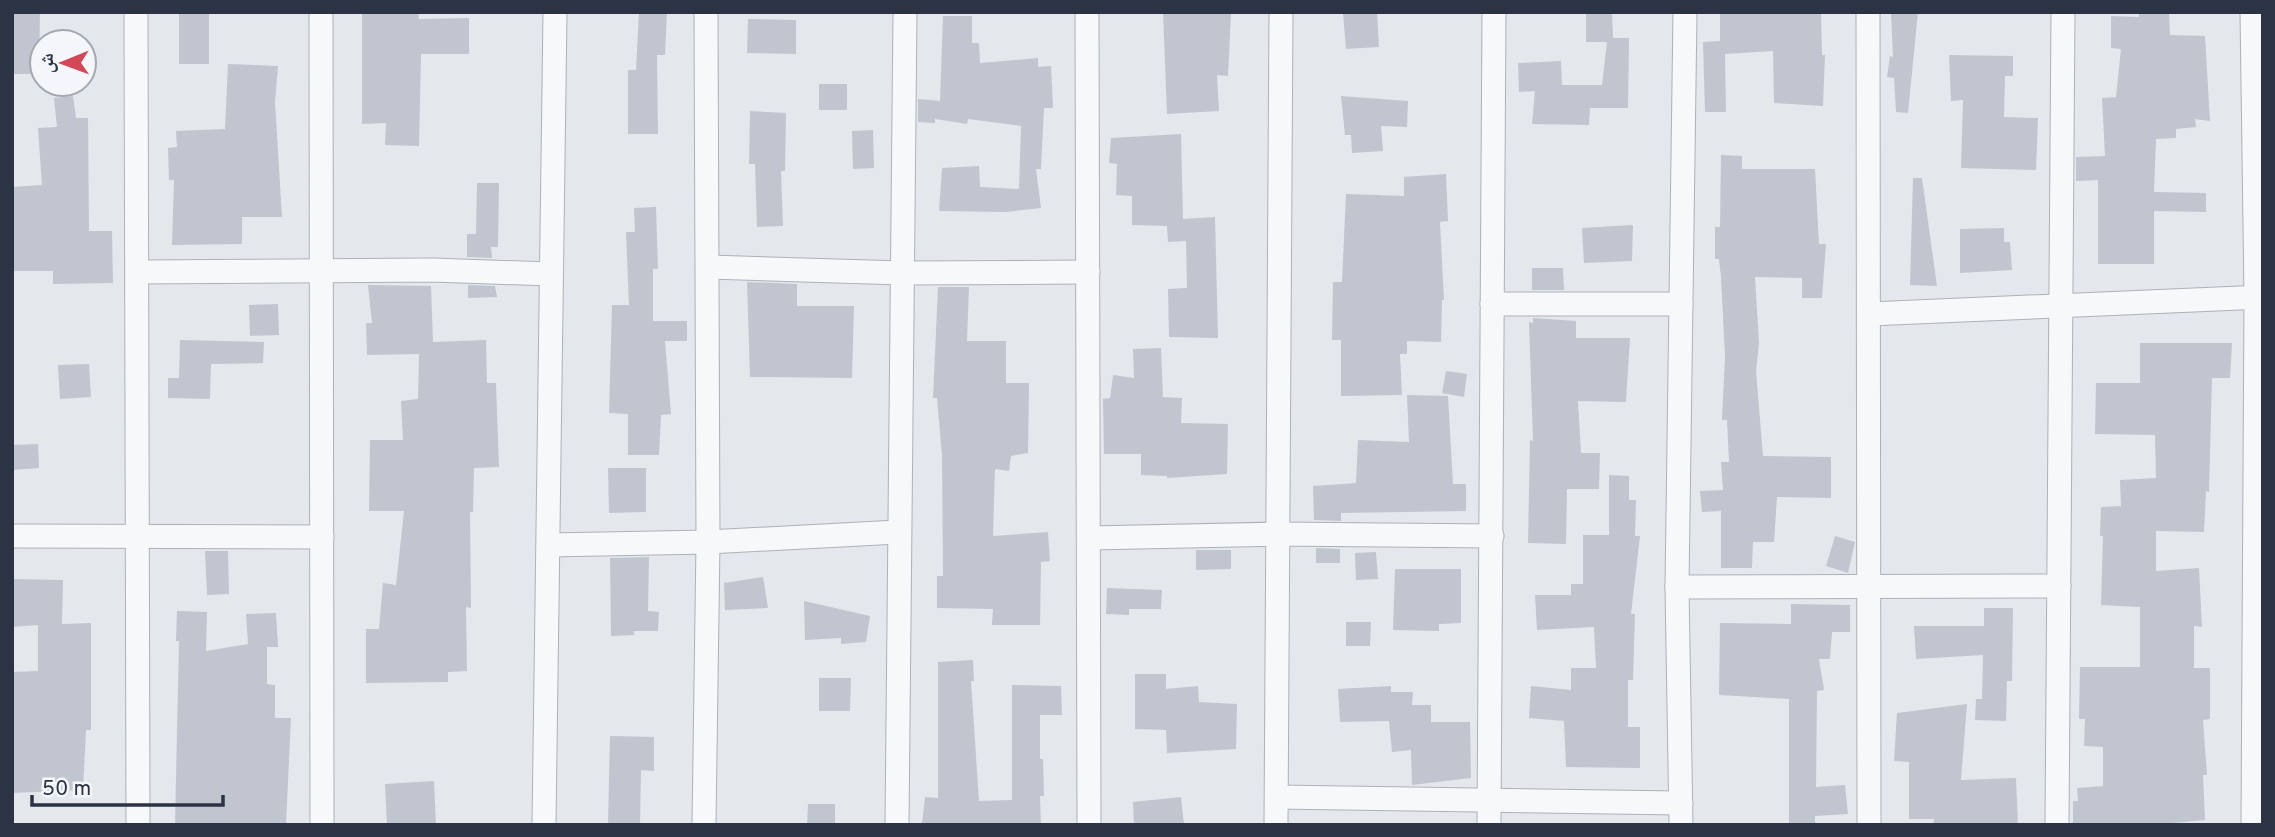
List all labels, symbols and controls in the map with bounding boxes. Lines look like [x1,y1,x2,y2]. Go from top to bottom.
north arrow [28,28,98,98]
text: ش [36,53,60,74]
scale bar [32,764,222,808]
text: 50 m [42,776,91,803]

